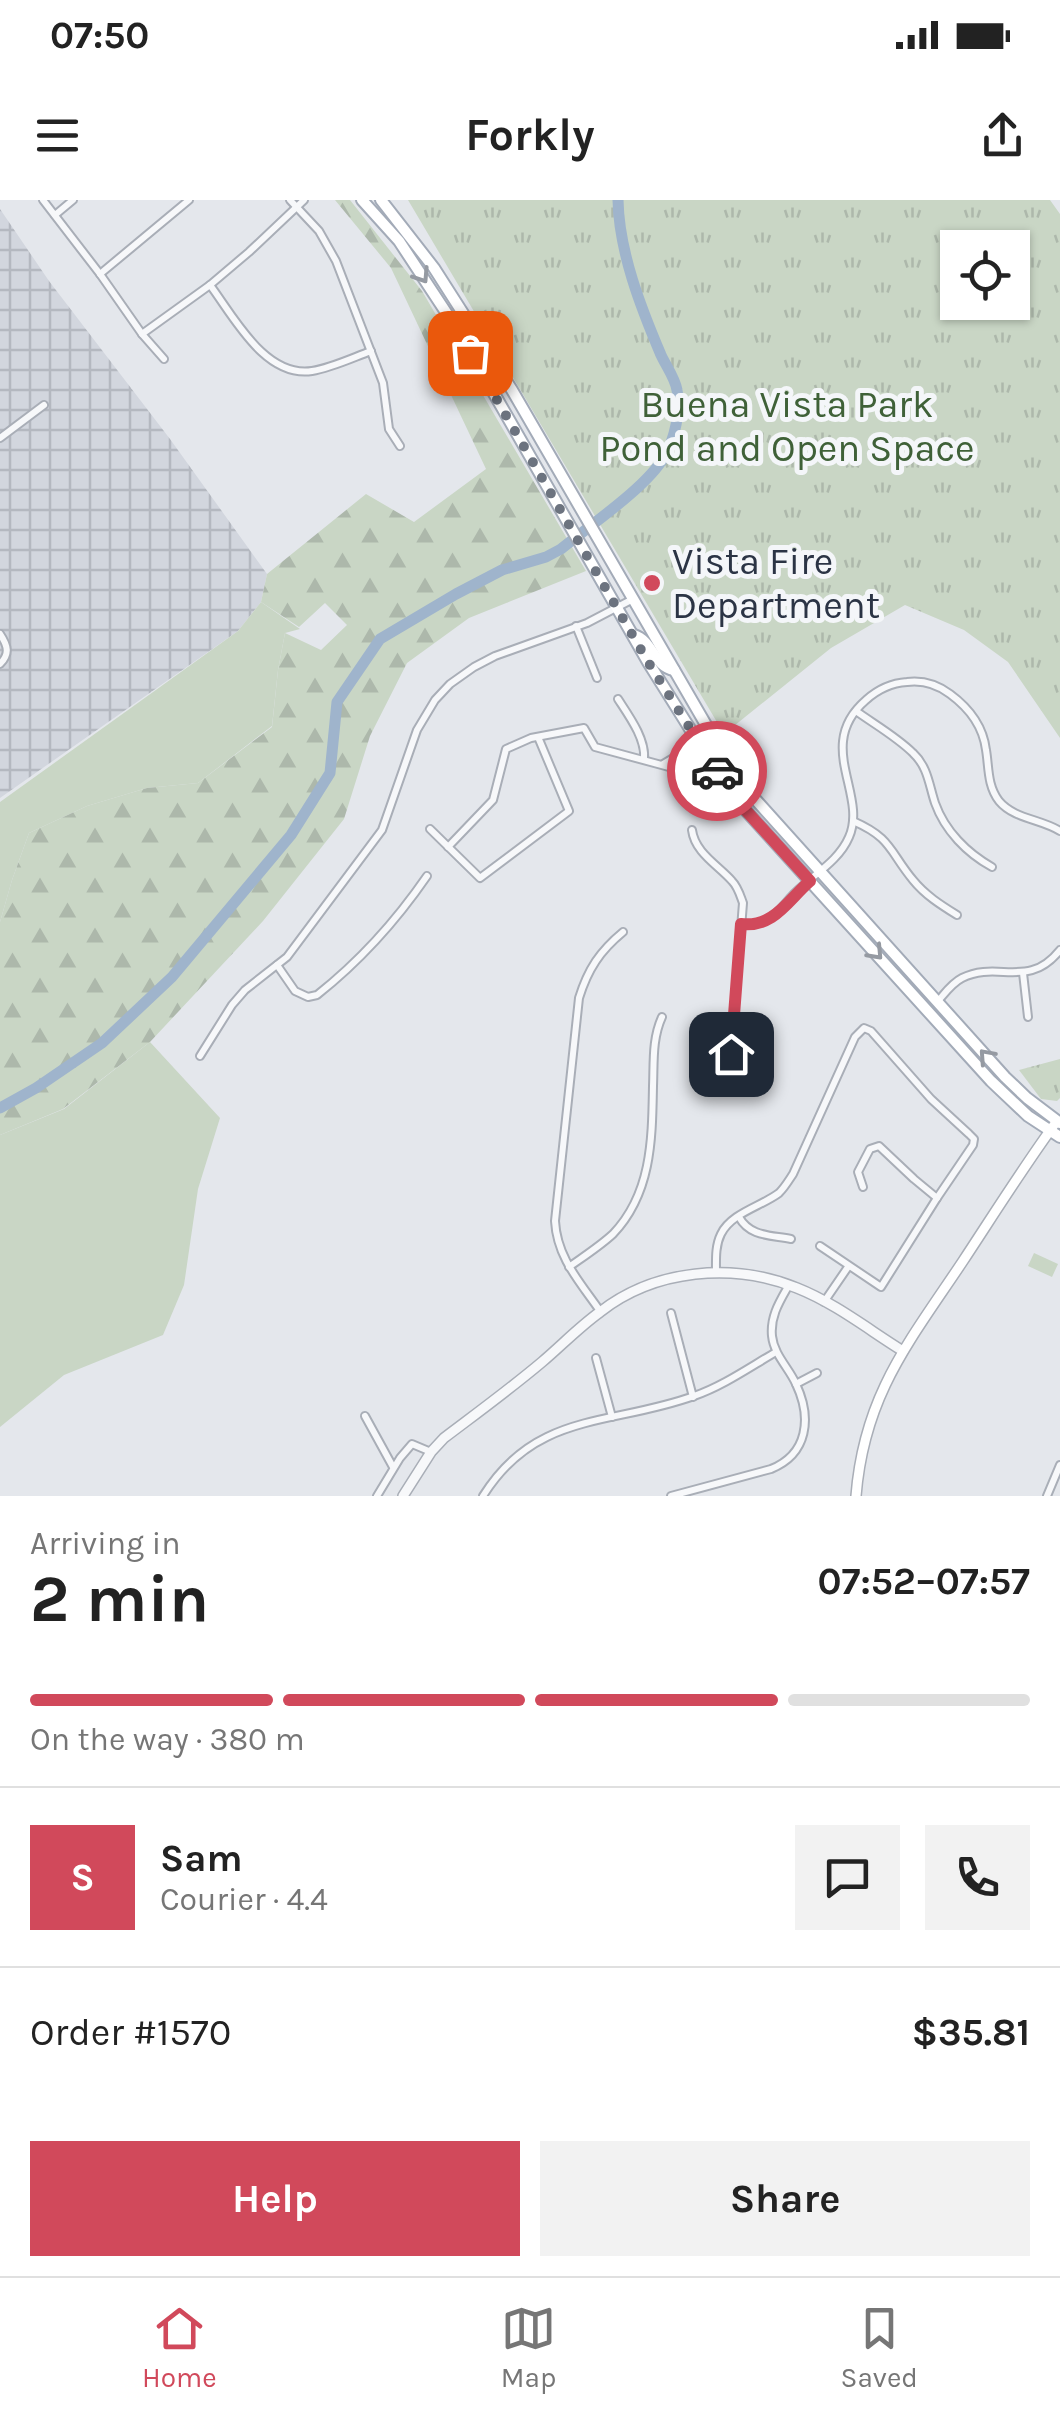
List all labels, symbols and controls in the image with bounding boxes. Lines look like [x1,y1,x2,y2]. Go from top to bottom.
text: 07:50 [50,13,149,58]
icon: menu [30,108,85,163]
icon: share [975,108,1030,163]
text: Forkly [465,109,595,161]
map controls [940,230,1030,320]
button: locate [940,230,1030,320]
one-way arrow [410,265,429,283]
pin [428,311,513,396]
icon: bag [443,326,498,381]
park label: Buena Vista Park Pond and Open Space [599,382,975,471]
place label: Vista Fire Department [672,539,880,628]
marker: Vista Fire Department [641,572,663,594]
courier [667,721,767,821]
icon: car [690,744,745,799]
one-way arrow [864,941,882,960]
pin [689,1012,774,1097]
icon: home [704,1027,759,1082]
one-way arrow [979,1049,997,1068]
text: Arriving in [30,1525,181,1562]
text: 07:52–07:57 [818,1559,1030,1604]
text: 2 min [30,1561,209,1637]
text: On the way · 380 m [30,1721,305,1758]
button: chat [795,1825,900,1930]
button: phone [925,1825,1030,1930]
text: Sam [160,1836,243,1881]
text: S [70,1855,95,1900]
text: Courier · 4.4 [160,1881,328,1918]
text: Order #1570 [30,2010,231,2055]
text: $35.81 [912,2010,1030,2055]
button: Help [30,2141,520,2256]
button: Share [540,2141,1030,2256]
tab: Home [142,2301,217,2394]
tab: Map [501,2301,556,2394]
tab: Saved [841,2301,918,2394]

